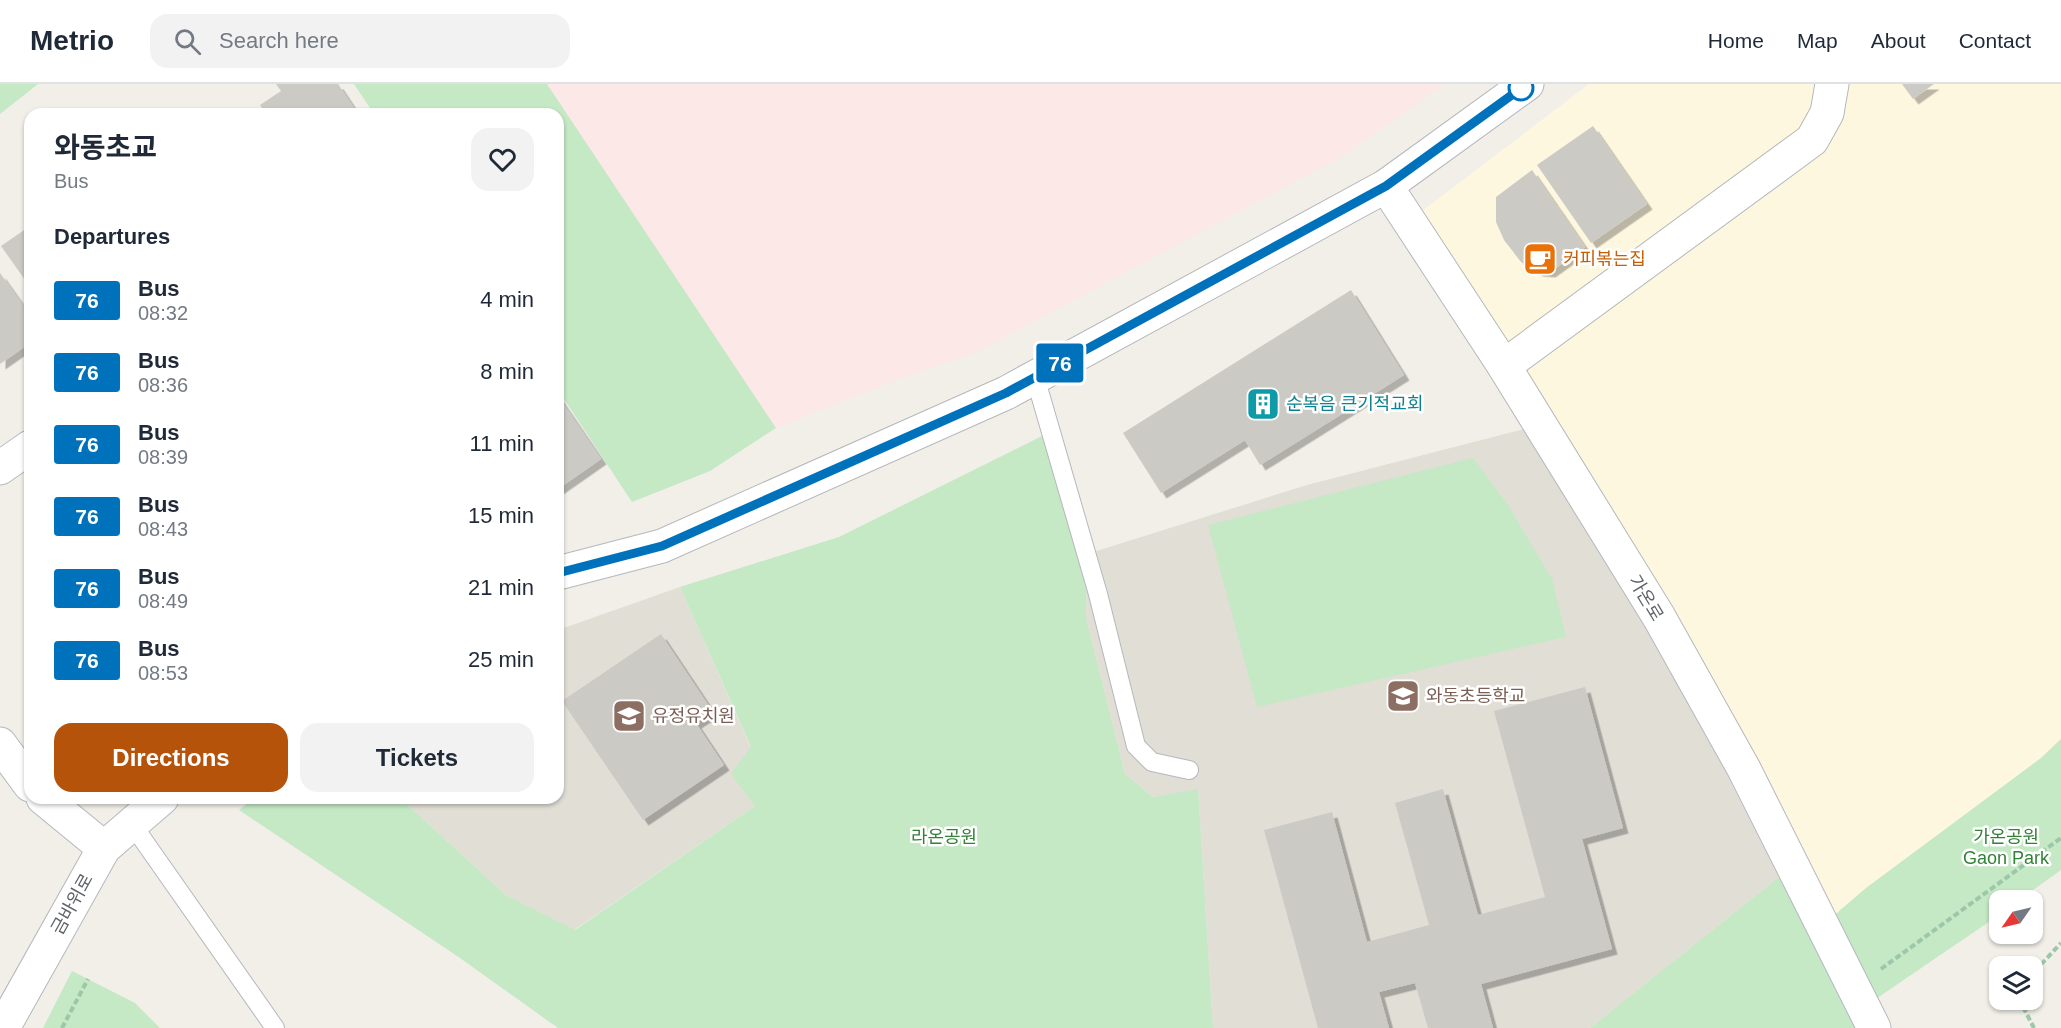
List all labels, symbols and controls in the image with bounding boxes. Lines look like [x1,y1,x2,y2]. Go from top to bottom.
search box [150,14,570,68]
text: Metrio [30,25,114,56]
icon: search [171,25,204,58]
text: Search here [219,28,339,53]
text: Home [1708,29,1764,52]
text: Map [1797,29,1838,52]
text: About [1871,29,1926,52]
text: Contact [1959,29,2031,52]
unlabelled marker [1508,75,1534,101]
button: heart [471,128,534,191]
text: 와동초교 [54,132,157,163]
text: Bus [54,170,88,192]
text: Departures [54,224,170,249]
cafe icon: 커피볶는집 [1522,241,1558,277]
place label: 커피볶는집 [1563,249,1646,269]
text: Bus [138,276,180,301]
text: 4 min [480,287,534,312]
text: 76 [75,289,99,312]
text: 08:32 [138,302,188,324]
line badge: 76 [1033,344,1087,382]
text: Bus [138,348,180,373]
text: 76 [1048,352,1072,375]
text: 8 min [480,359,534,384]
text: 76 [75,361,99,384]
text: 08:36 [138,374,188,396]
building icon: 순복음 큰기적교회 [1245,386,1281,422]
place label: 순복음 큰기적교회 [1286,394,1423,414]
text: Bus [138,420,180,445]
text: 11 min [470,431,534,456]
text: 76 [75,433,99,456]
text: 08:39 [138,446,188,468]
text: Bus [138,492,180,517]
text: 15 min [468,503,534,528]
text: 76 [75,505,99,528]
text: 08:43 [138,518,188,540]
text: Bus [138,564,180,589]
street label: 가온로 [1625,572,1667,624]
text: 21 min [468,575,534,600]
text: 76 [75,577,99,600]
text: 08:49 [138,590,188,612]
text: Bus [138,636,180,661]
text: 25 min [468,647,534,672]
text: 76 [75,649,99,672]
text: 08:53 [138,662,188,684]
school or university icon: 와동초등학교 [1385,678,1421,714]
place label: 와동초등학교 [1426,686,1525,706]
school or university icon: 유정유치원 [611,698,647,734]
place label: 유정유치원 [652,706,735,726]
button: Directions [54,723,288,792]
button: Tickets [300,723,534,792]
park label: 라온공원 [911,827,977,847]
park label: 가온공원 Gaon Park [1963,827,2050,868]
street label: 금바위로 [47,870,97,938]
north arrow [1989,890,2043,944]
map controls [1989,890,2043,1010]
button: layers [1989,956,2043,1010]

